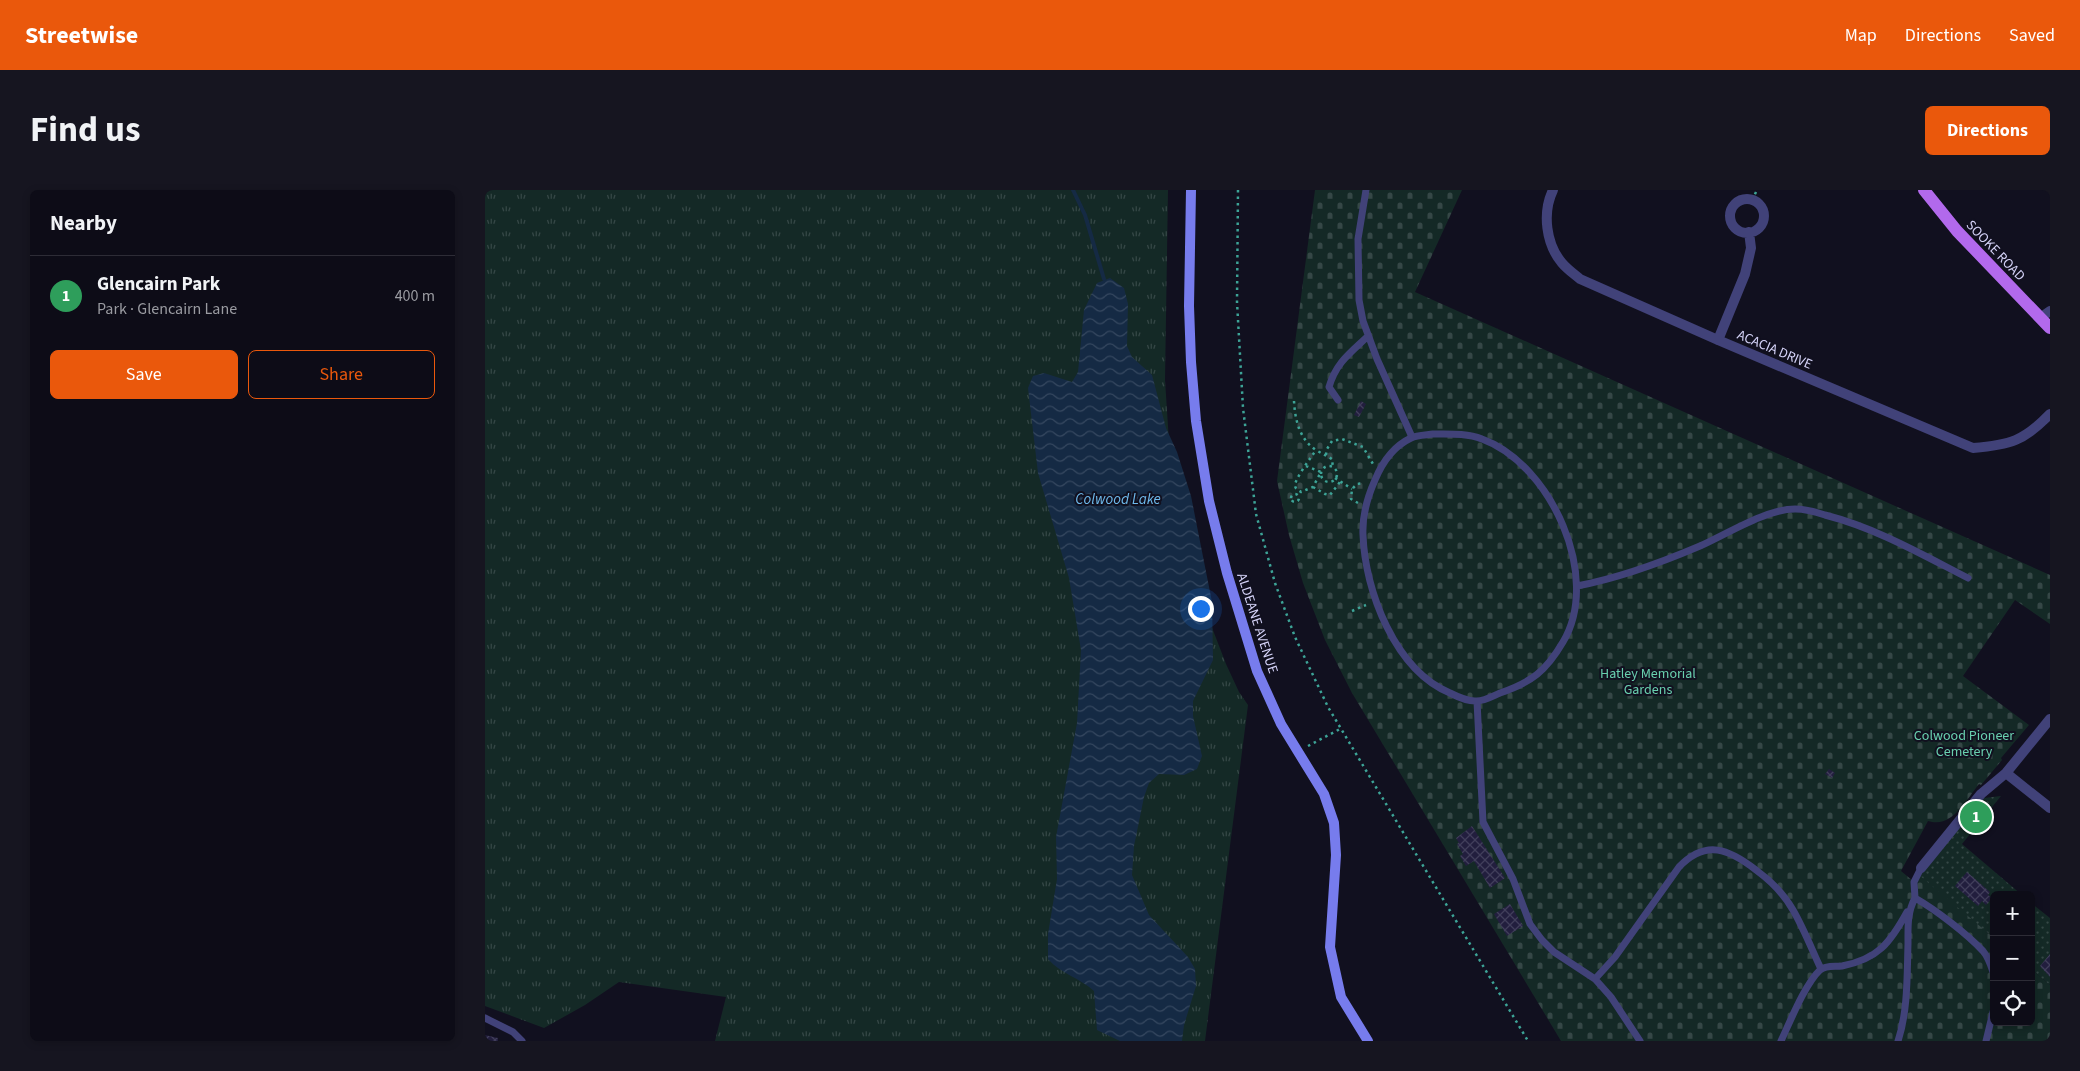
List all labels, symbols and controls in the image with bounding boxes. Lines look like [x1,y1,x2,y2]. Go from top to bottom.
text: Streetwise [25,18,138,53]
text: Map [1845,23,1877,48]
text: Directions [1905,23,1981,48]
text: Saved [2009,23,2055,48]
text: Find us [30,105,140,155]
button: Directions [1925,106,2050,155]
text: Nearby [50,208,117,238]
street label: SOOKE ROAD [1961,216,2029,286]
text: Glencairn Park [97,271,220,298]
text: 1 [62,285,70,307]
text: 400 m [395,285,435,307]
text: Park · Glencairn Lane [97,298,237,320]
street label: ACACIA DRIVE [1734,325,1815,375]
button: Save [50,350,238,399]
button: Share [248,350,435,399]
water label: Colwood Lake [1075,489,1161,510]
street label: ALDEANE AVENUE [1231,570,1283,676]
your location [1188,596,1214,622]
park label: Hatley Memorial Gardens [1600,664,1696,700]
park label: Colwood Pioneer Cemetery [1914,726,2014,762]
pin: 1 [1960,798,1992,836]
map controls [1990,891,2035,1026]
button: + [1990,891,2035,936]
button: − [1990,936,2035,981]
button: locate [1990,981,2035,1026]

